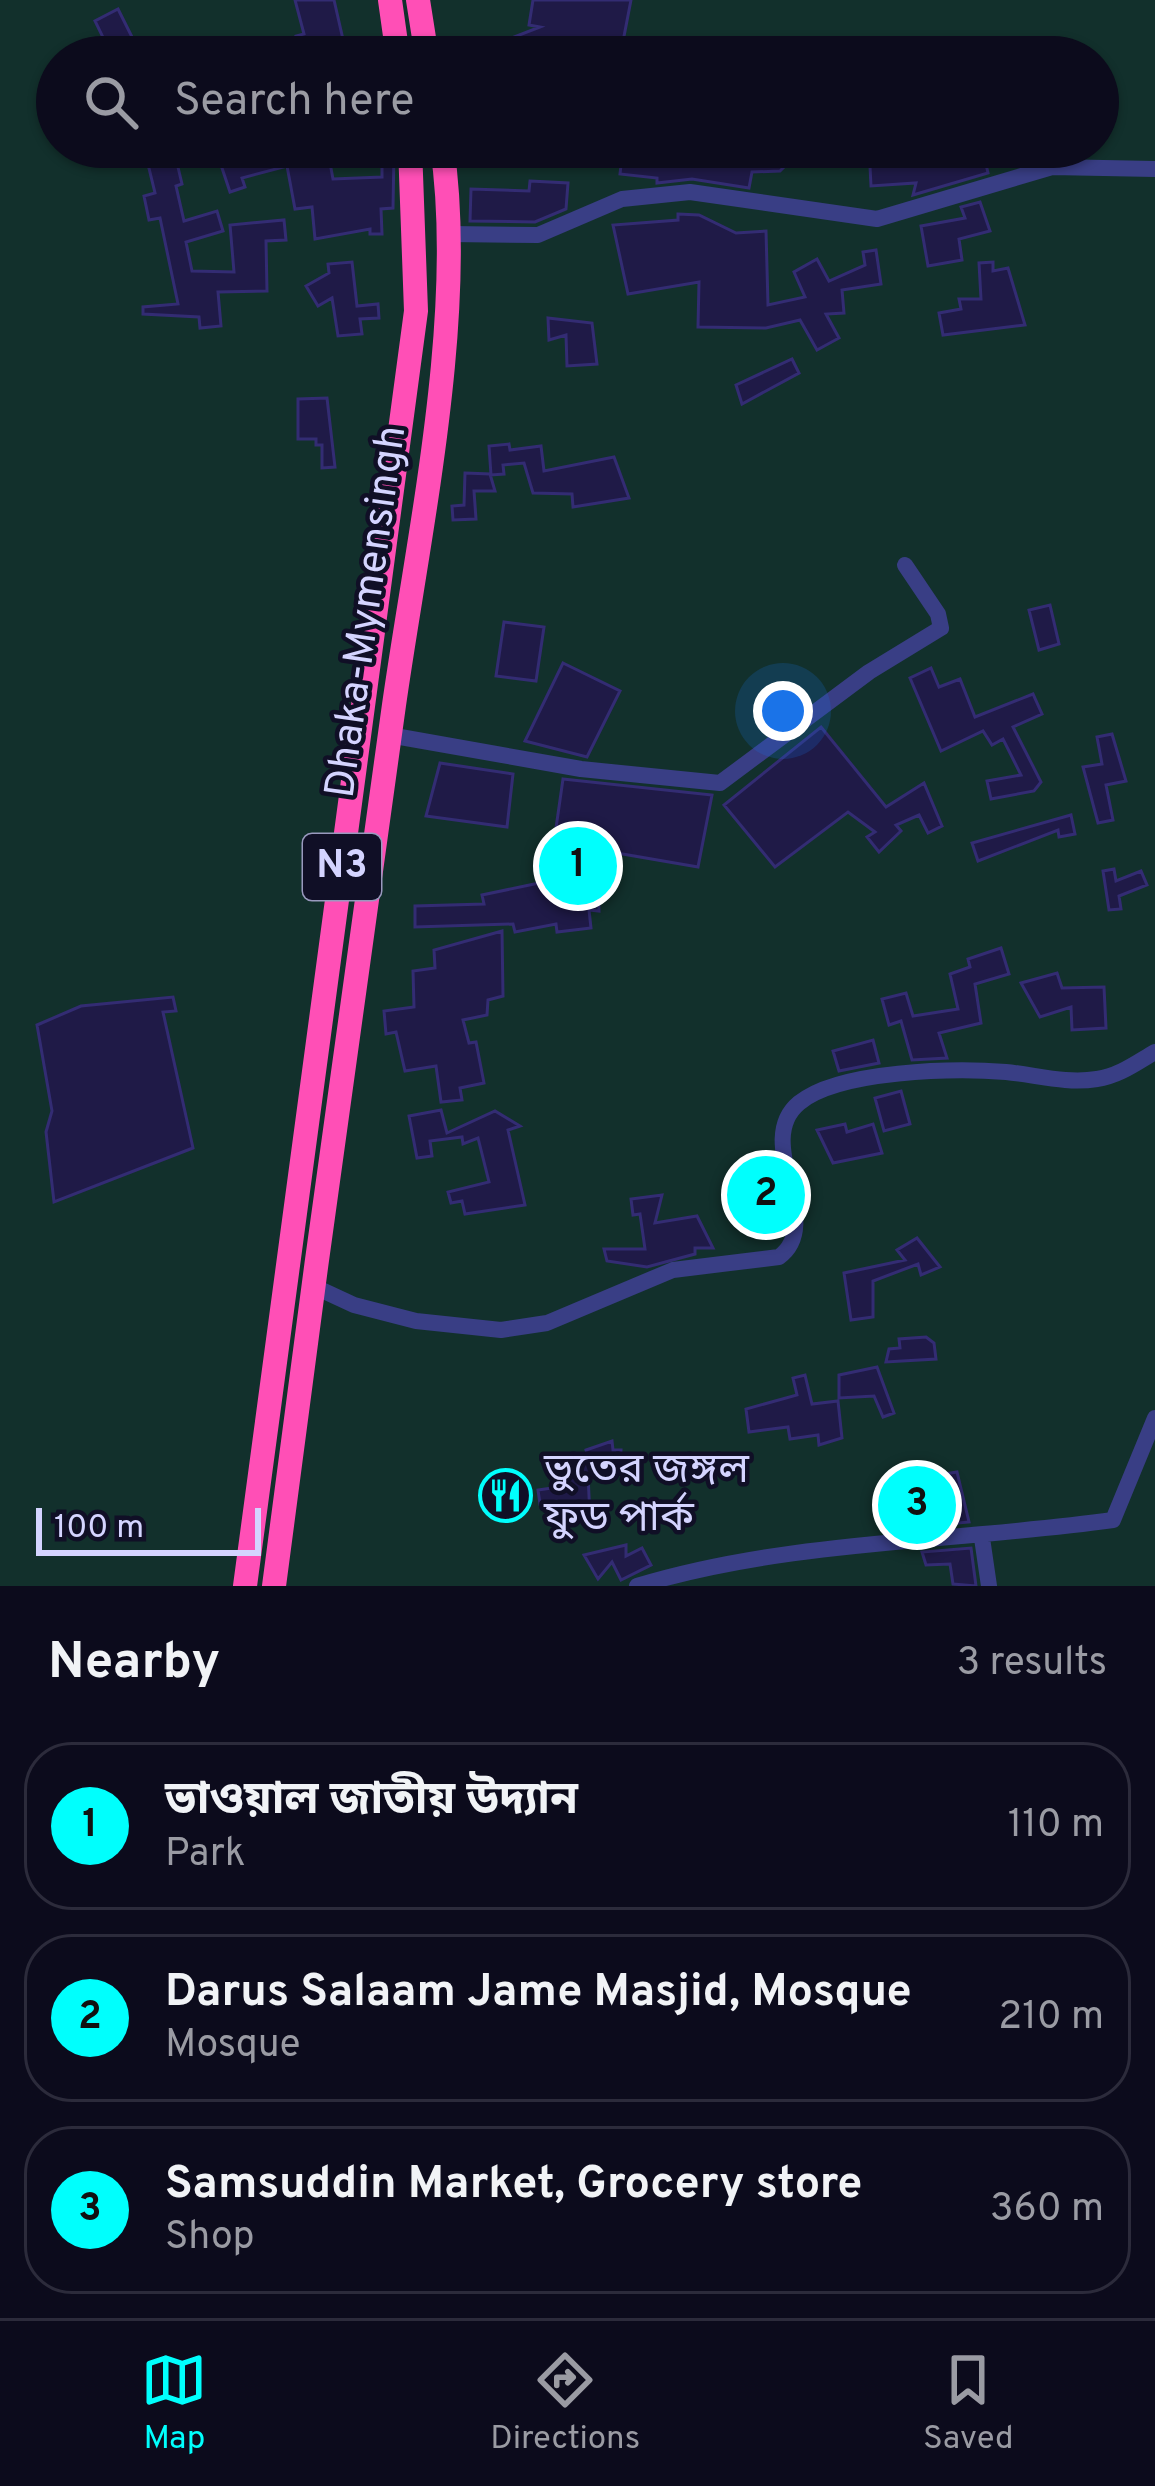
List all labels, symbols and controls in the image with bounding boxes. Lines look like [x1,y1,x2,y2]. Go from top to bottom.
search box [36,36,1119,168]
icon: search [78,69,144,135]
text: Search here [174,74,414,131]
street label: Dhaka-Mymensingh [316,422,420,802]
your location [753,681,813,741]
pin: 1 [539,821,617,911]
road number: N3 [303,834,381,900]
pin: 2 [727,1150,805,1240]
place label: ভুতের জঙ্গল ফুড পার্ক [543,1445,750,1546]
pin: 3 [878,1460,956,1550]
restaurant icon: ভুতের জঙ্গল ফুড পার্ক [477,1467,533,1523]
scale bar [36,1502,261,1555]
text: 100 m [54,1508,144,1550]
text: Nearby [48,1632,220,1697]
text: 3 results [957,1640,1107,1689]
text: ভাওয়াল জাতীয় উদ্যান [165,1773,578,1830]
text: 1 [82,1802,98,1851]
text: 110 m [1008,1802,1104,1851]
text: Park [165,1831,246,1880]
text: Darus Salaam Jame Masjid, Mosque [165,1965,912,2022]
text: 2 [78,1994,102,2043]
text: 210 m [998,1994,1104,2043]
text: Mosque [165,2022,300,2071]
text: Samsuddin Market, Grocery store [165,2157,862,2214]
text: 3 [78,2186,102,2235]
text: 360 m [990,2186,1104,2235]
text: Shop [165,2214,255,2263]
tab: Map [141,2347,207,2461]
tab: Directions [490,2347,640,2461]
tab: Saved [923,2347,1014,2461]

